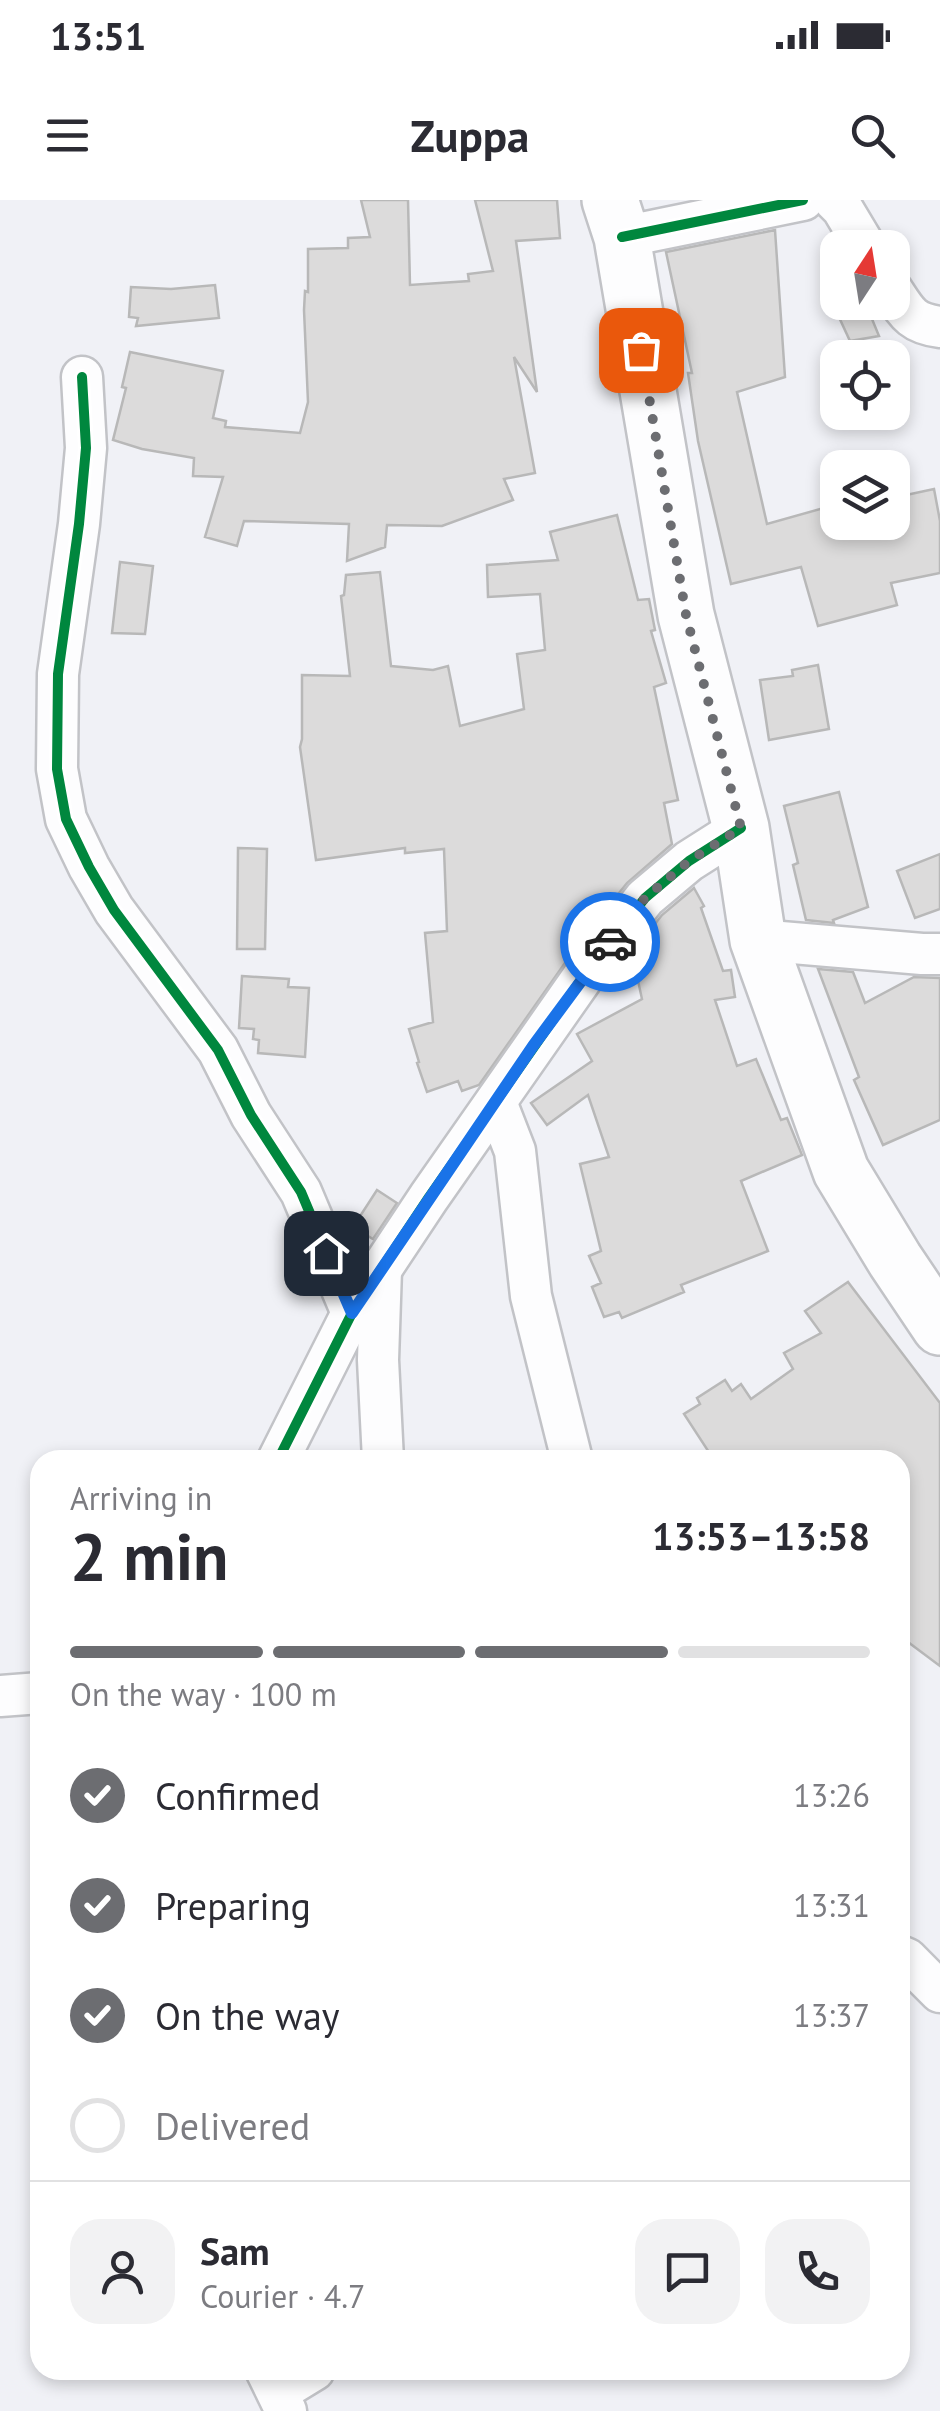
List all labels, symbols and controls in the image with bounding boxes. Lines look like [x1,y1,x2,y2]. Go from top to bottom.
text: 13:51 [50,11,146,60]
text: Zuppa [411,106,529,164]
icon: menu [40,108,95,163]
icon: search [845,108,900,163]
north arrow [820,230,910,320]
map controls [820,230,910,540]
pin [599,308,684,393]
icon: bag [614,323,669,378]
button: locate [820,340,910,430]
button: layers [820,450,910,540]
courier [560,892,660,992]
icon: car [583,915,638,970]
pin [284,1211,369,1296]
icon: home [299,1226,354,1281]
text: Arriving in [70,1477,212,1519]
text: 13:53–13:58 [652,1511,870,1560]
text: 2 min [70,1514,229,1598]
text: On the way · 100 m [70,1673,337,1715]
icon: check [70,1768,125,1823]
text: Confirmed [155,1771,321,1820]
text: 13:26 [793,1774,870,1816]
icon: check [70,1878,125,1933]
text: Preparing [155,1881,311,1930]
text: 13:31 [793,1884,870,1926]
icon: check [70,1988,125,2043]
text: On the way [155,1991,340,2040]
text: 13:37 [793,1994,870,2036]
text: Delivered [155,2101,310,2150]
button: person [70,2219,175,2324]
button: chat [635,2219,740,2324]
button: phone [765,2219,870,2324]
text: Sam [200,2226,270,2275]
text: Courier · 4.7 [200,2275,366,2317]

